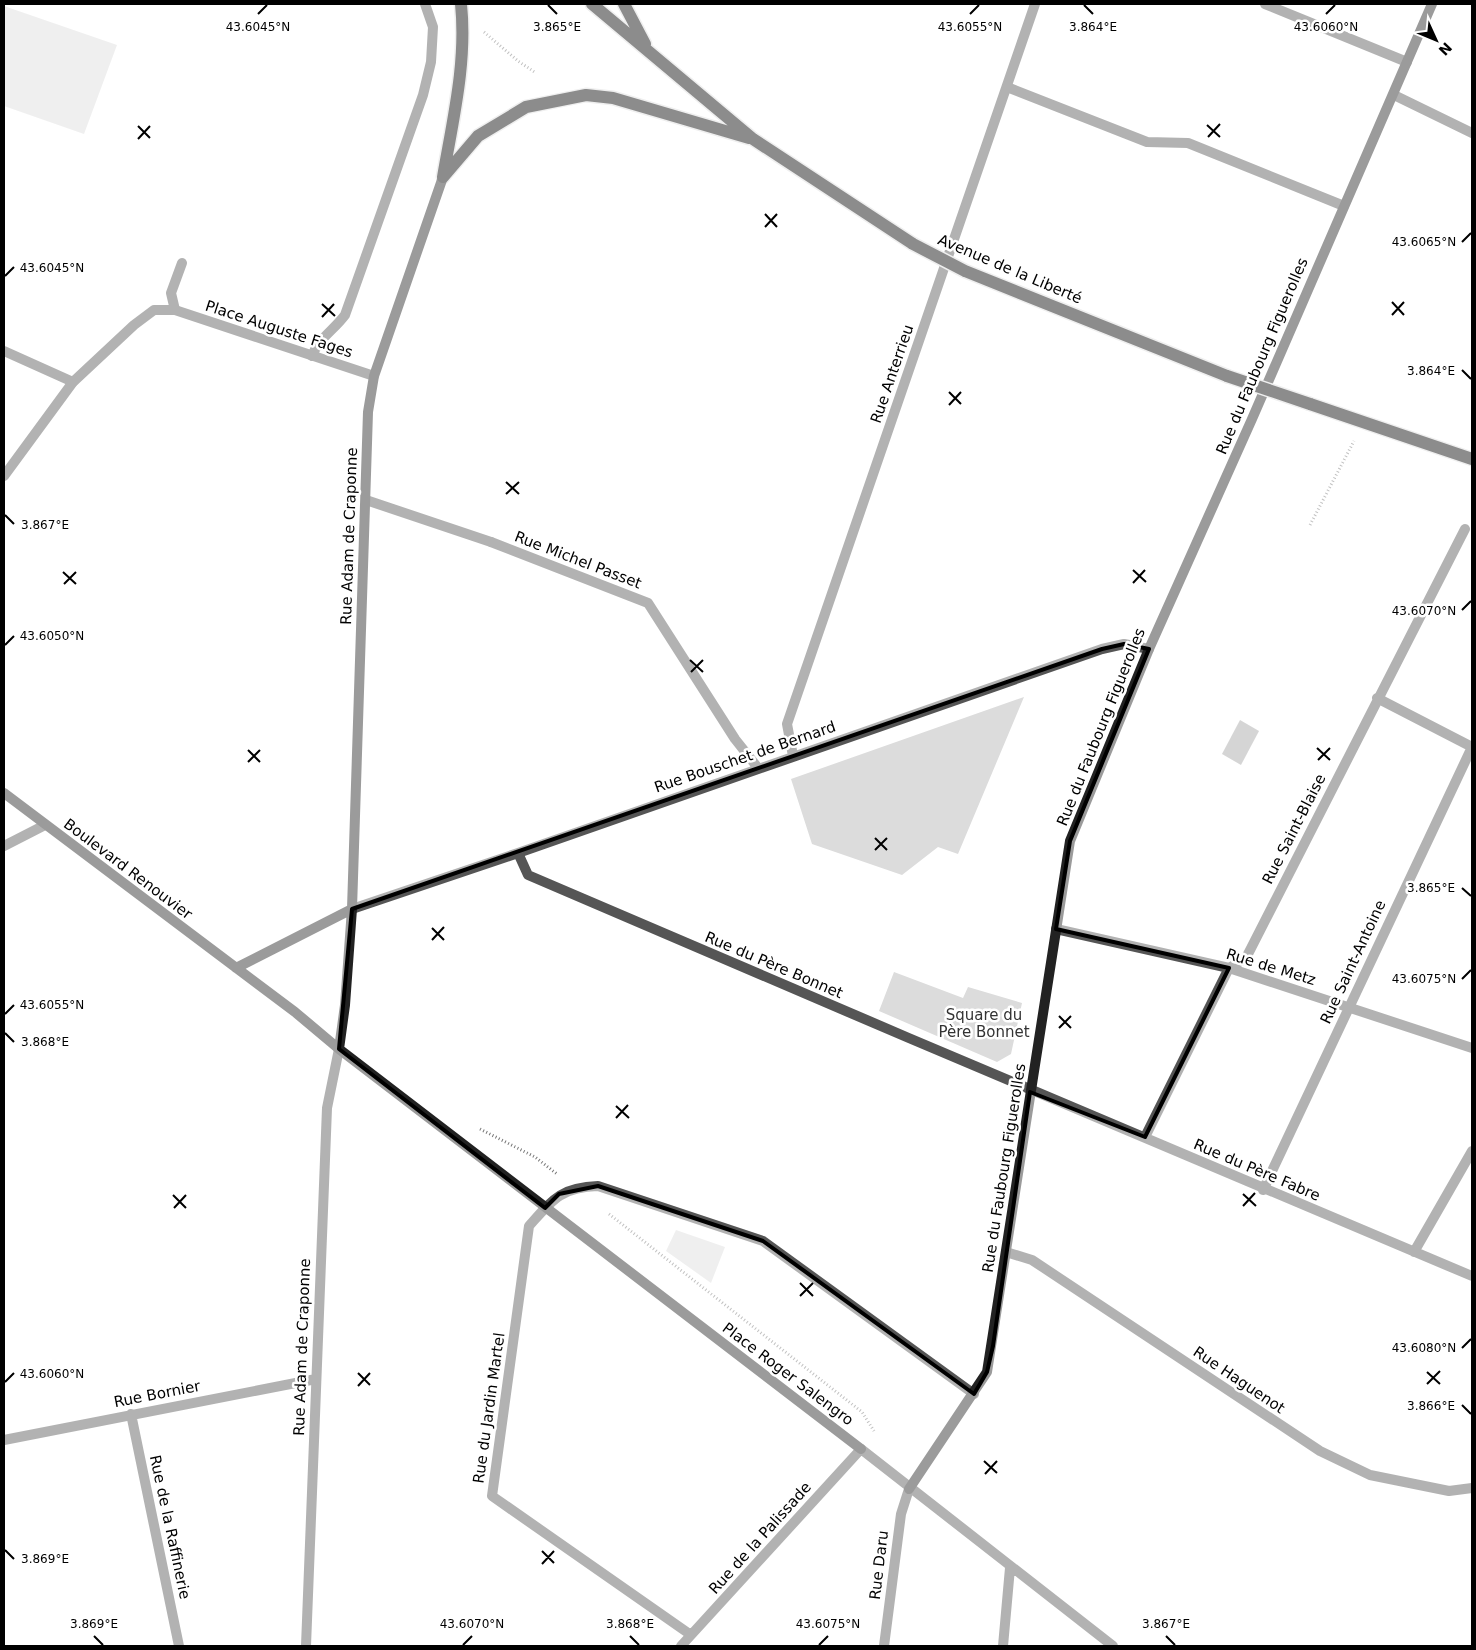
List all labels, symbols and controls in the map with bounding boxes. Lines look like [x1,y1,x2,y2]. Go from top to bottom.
north arrow [1411,15,1461,65]
text: 43.6045°N [226,20,290,34]
text: 3.865°E [533,20,581,34]
text: 43.6055°N [938,20,1002,34]
text: 3.864°E [1069,20,1117,34]
text: 43.6060°N [1294,20,1358,34]
text: N [1436,39,1455,59]
street label: Avenue de la Liberté [935,230,1085,308]
text: 43.6065°N [1392,235,1456,249]
street label: Rue du Faubourg Figuerolles [1212,255,1312,457]
text: 43.6045°N [20,261,84,275]
street label: Place Auguste Fages [203,297,355,361]
street label: Rue Anterrieu [867,322,917,426]
text: 3.864°E [1407,364,1455,378]
street label: Rue Adam de Craponne [337,447,361,625]
text: 3.867°E [21,518,69,532]
street label: Rue Michel Passet [512,527,644,593]
text: 43.6070°N [1392,604,1456,618]
street label: Rue du Faubourg Figuerolles [1053,625,1149,829]
text: 43.6050°N [20,629,84,643]
street label: Rue Bouschet de Bernard [652,717,838,797]
street label: Rue Saint-Blaise [1258,771,1330,887]
street label: Boulevard Renouvier [60,815,196,924]
text: 3.865°E [1407,881,1455,895]
street label: Rue Saint-Antoine [1316,897,1390,1027]
street label: Rue du Père Bonnet [702,928,846,1002]
street label: Rue de Metz [1224,945,1318,989]
text: 43.6075°N [1392,972,1456,986]
text: 43.6055°N [20,998,84,1012]
park label: Square du Père Bonnet [938,1006,1030,1041]
text: 3.868°E [21,1035,69,1049]
street label: Rue du Faubourg Figuerolles [979,1062,1029,1274]
street label: Rue du Père Fabre [1191,1135,1323,1205]
street label: Rue Adam de Craponne [290,1258,314,1436]
street label: Place Roger Salengro [719,1319,857,1429]
street label: Rue du Jardin Martel [470,1331,508,1485]
text: 43.6080°N [1392,1341,1456,1355]
street label: Rue Haguenot [1190,1343,1288,1417]
text: 43.6060°N [20,1367,84,1381]
street label: Rue Bornier [112,1377,203,1411]
text: 3.866°E [1407,1399,1455,1413]
street label: Rue de la Raffinerie [146,1453,194,1601]
street label: Rue de la Palissade [705,1478,815,1598]
street label: Rue Daru [866,1529,892,1601]
text: 3.869°E [21,1552,69,1566]
text: 3.869°E [70,1617,118,1631]
text: 43.6070°N [440,1617,504,1631]
text: 3.868°E [606,1617,654,1631]
text: 43.6075°N [796,1617,860,1631]
text: 3.867°E [1142,1617,1190,1631]

